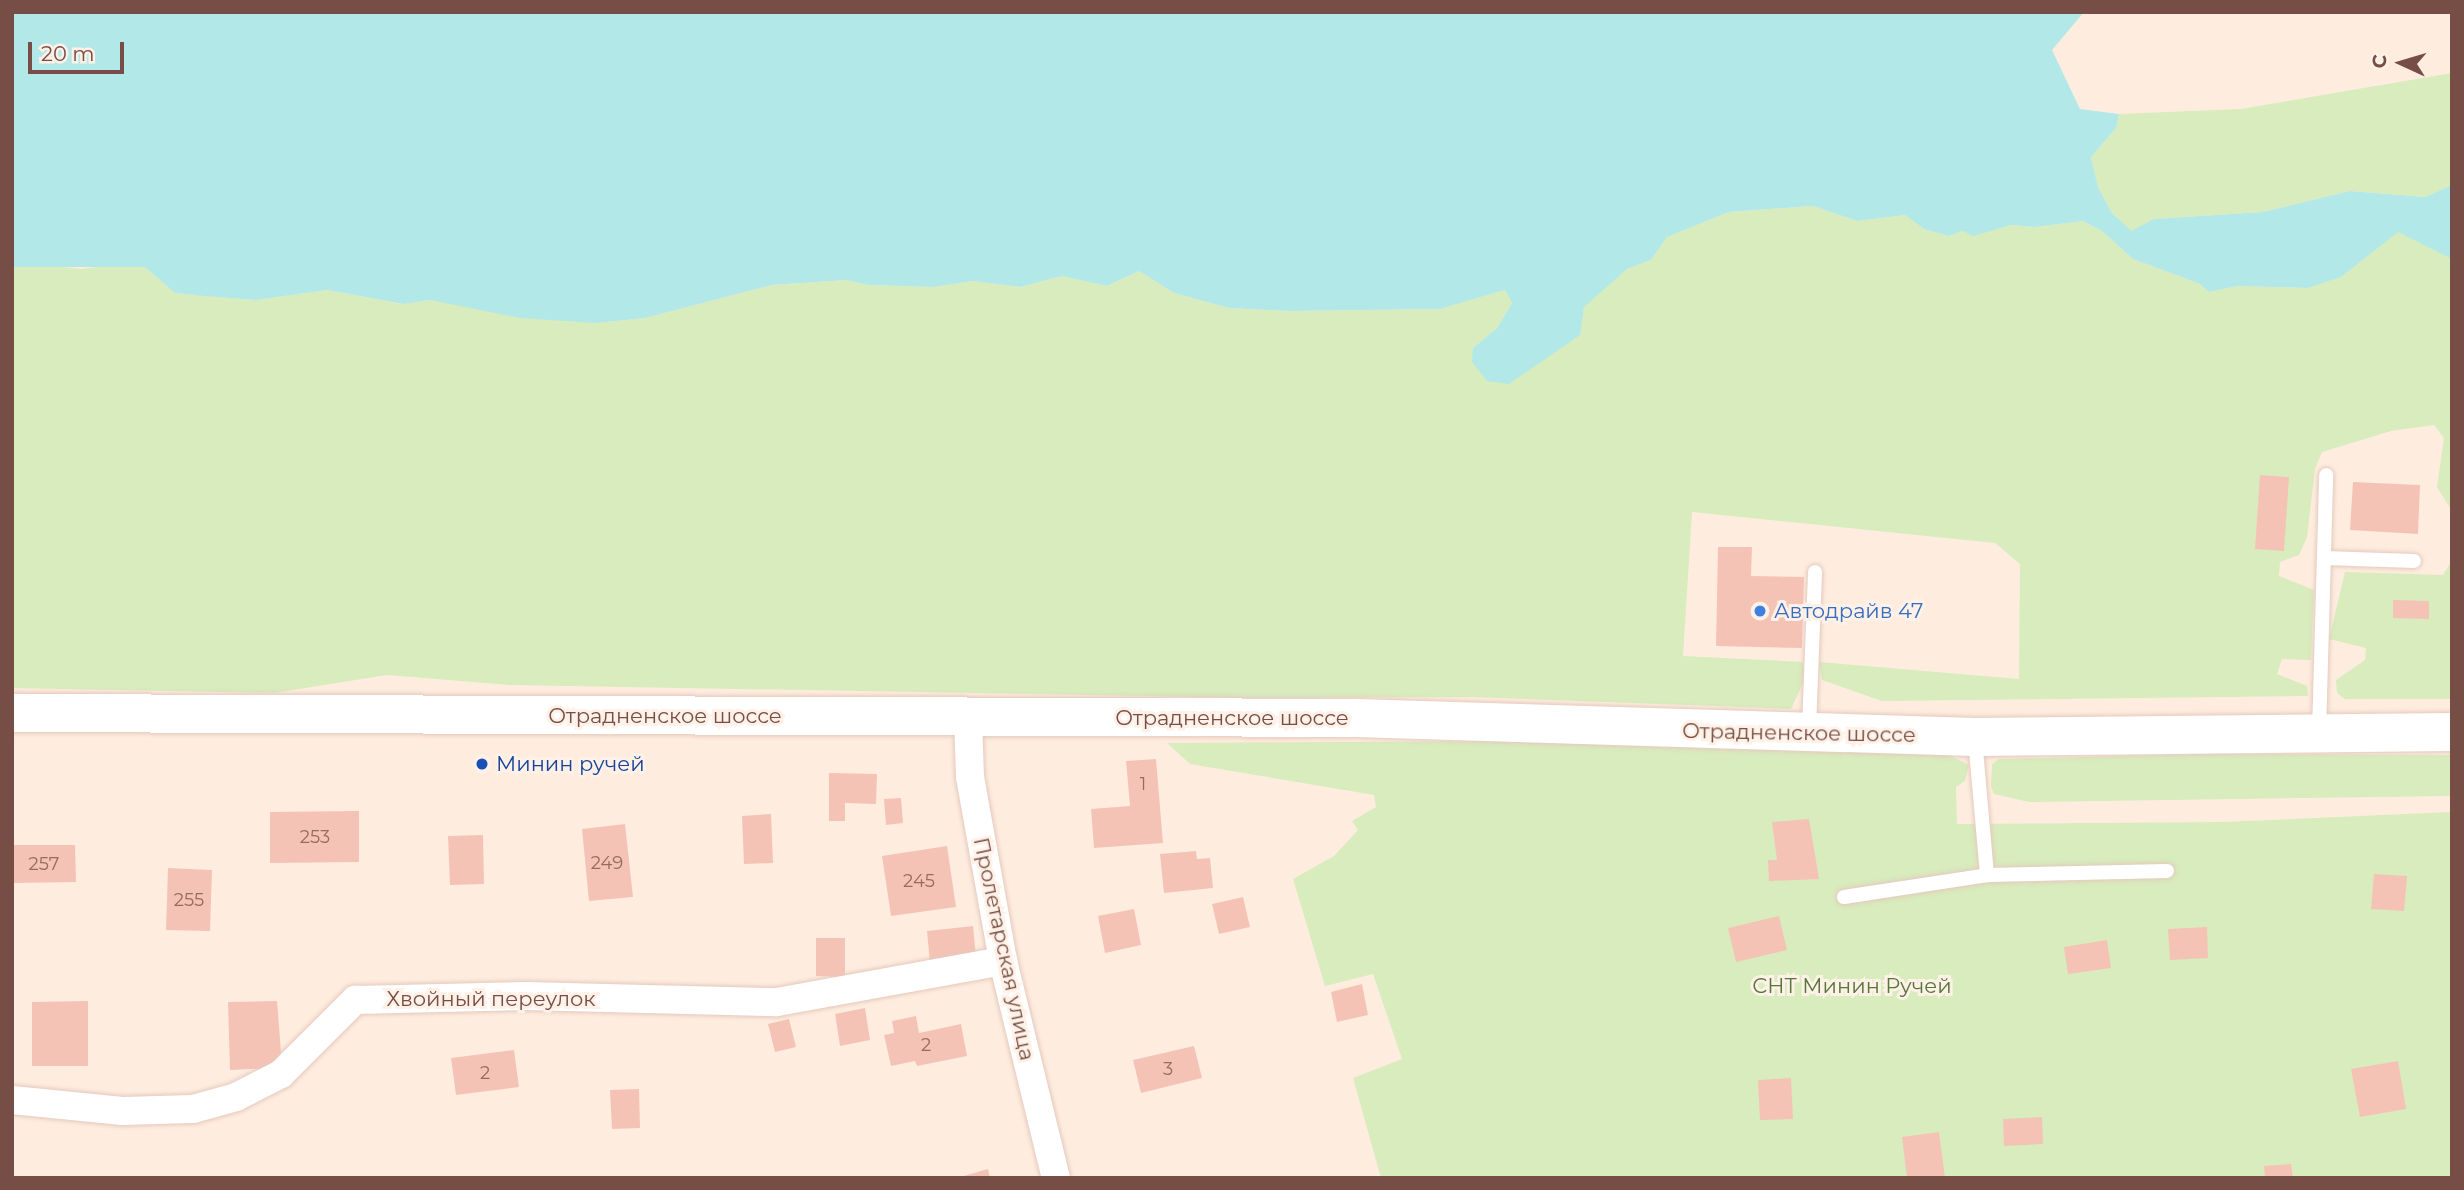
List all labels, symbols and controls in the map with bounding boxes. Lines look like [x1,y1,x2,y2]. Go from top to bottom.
scale bar [32,28,128,72]
north arrow [2366,28,2436,98]
text: 20 m [41,41,95,66]
text: С [2368,54,2392,69]
place label: Автодрайв 47 [1774,598,1923,624]
marker: Автодрайв 47 [1752,603,1768,619]
street label: Отрадненское шоссе [548,703,782,729]
street label: Отрадненское шоссе [1115,705,1349,731]
street label: Отрадненское шоссе [1682,718,1916,748]
place label: Минин ручей [496,751,645,777]
marker: Минин ручей [474,756,490,772]
house number: 1 [1140,773,1146,795]
house number: 253 [300,826,330,848]
street label: Пролетарская улица [968,835,1040,1063]
house number: 249 [591,852,623,874]
house number: 257 [29,853,59,875]
house number: 245 [903,870,935,892]
house number: 255 [174,889,204,911]
park label: СНТ Минин Ручей [1752,973,1952,999]
street label: Хвойный переулок [387,986,595,1012]
house number: 2 [921,1034,931,1056]
house number: 3 [1163,1058,1173,1080]
house number: 2 [480,1062,490,1084]

